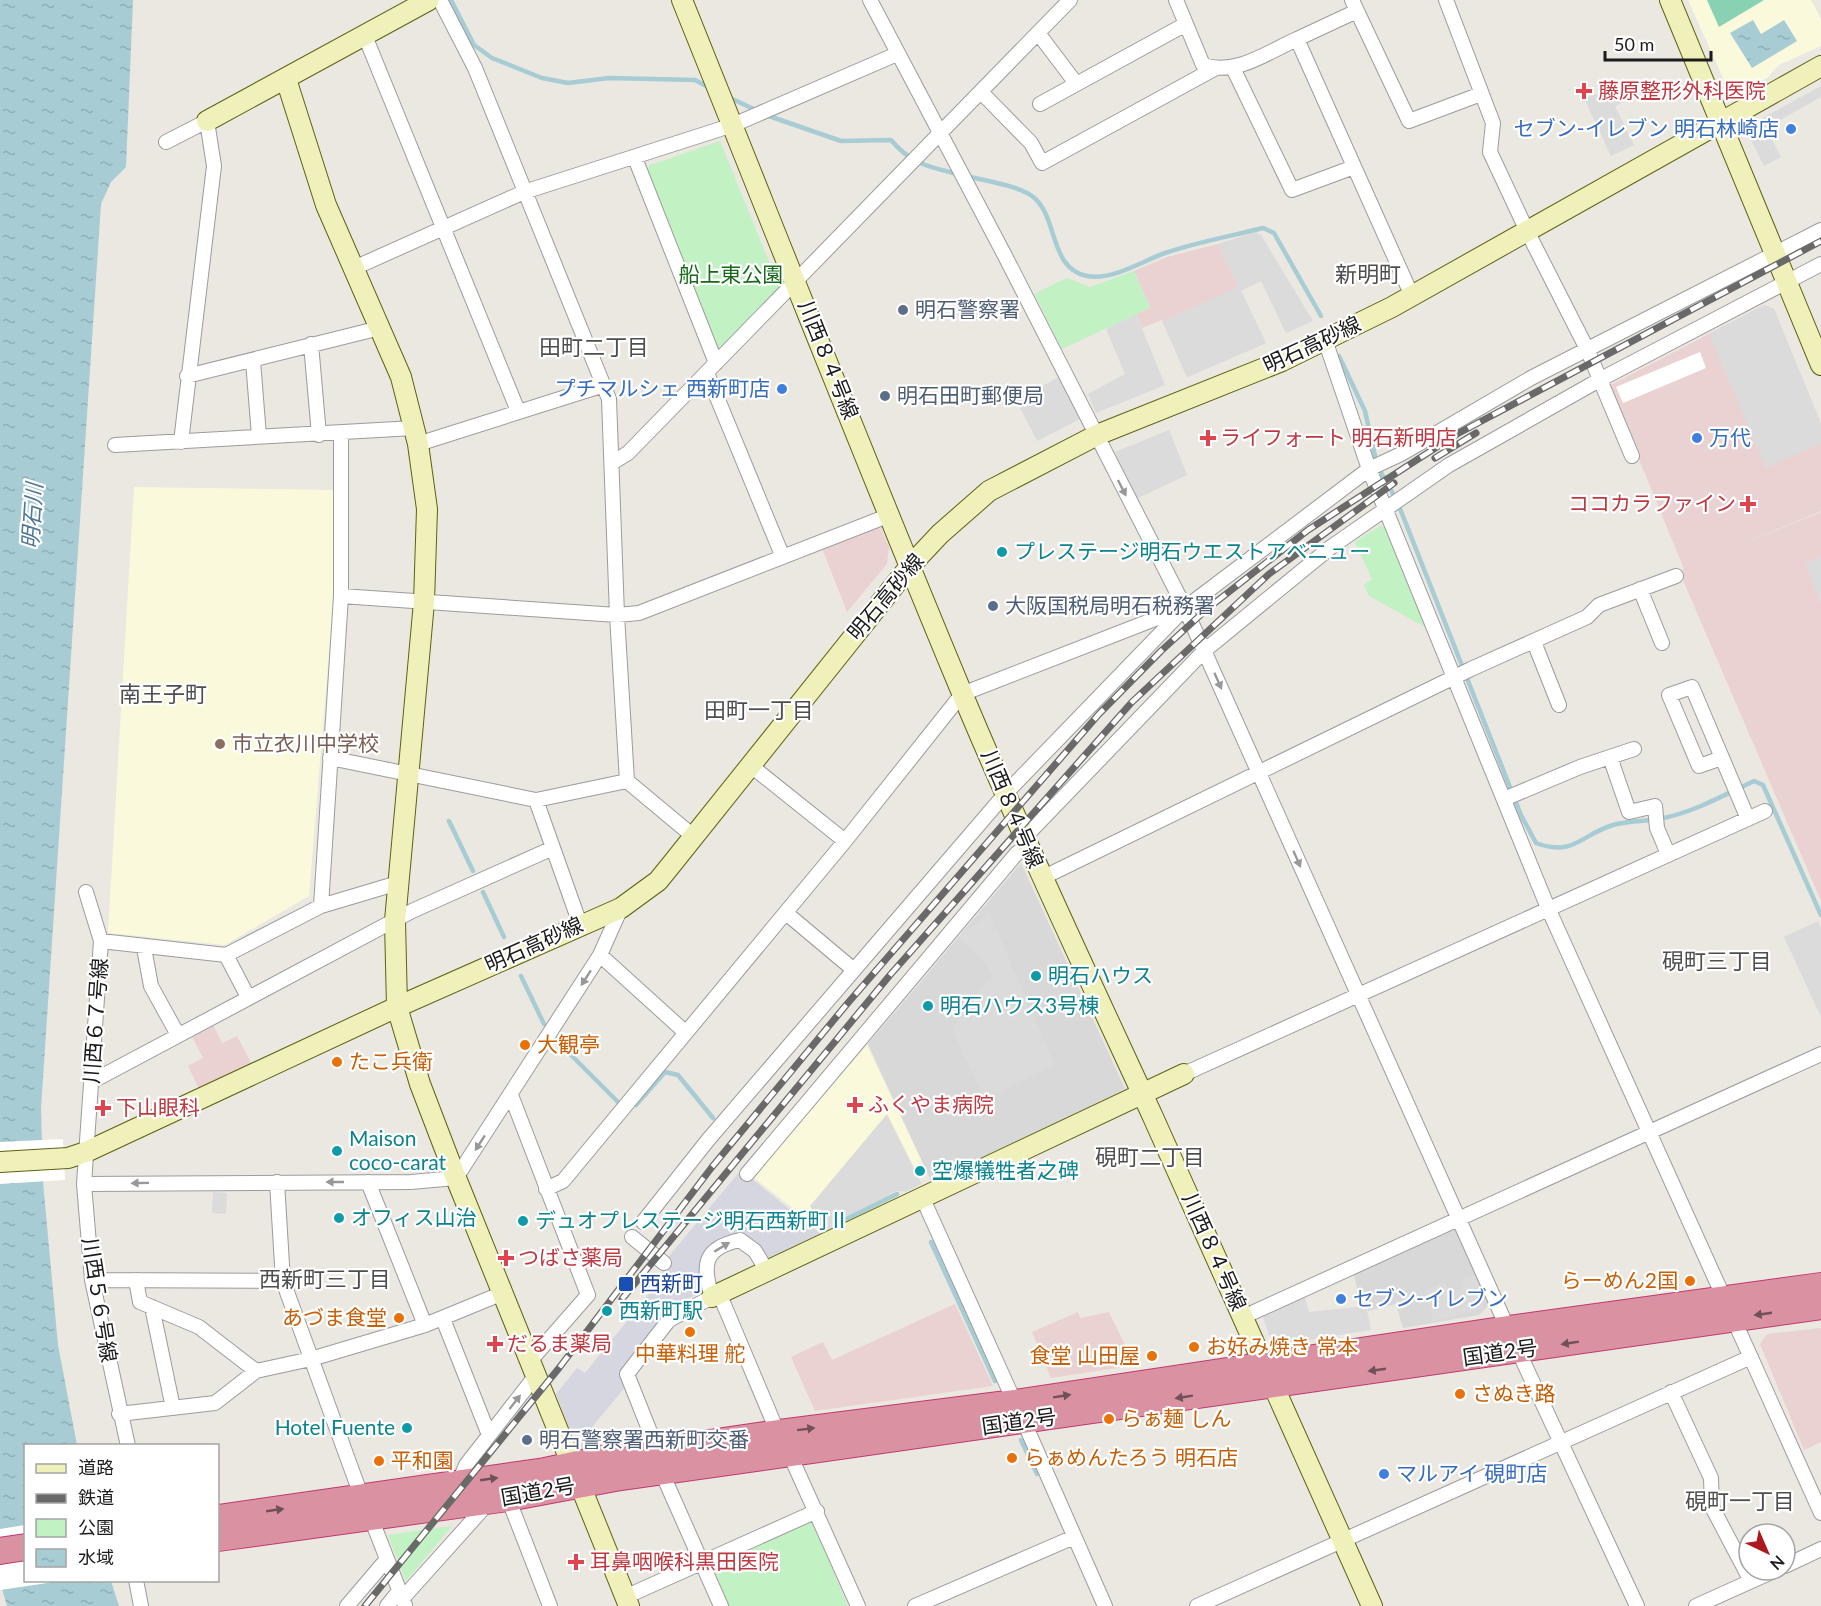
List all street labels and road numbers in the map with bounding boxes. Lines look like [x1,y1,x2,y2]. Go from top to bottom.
street label: 川西８４号線 [794,296,865,423]
street label: 明石高砂線 [1259,310,1364,377]
street label: 明石高砂線 [842,548,928,644]
street label: 川西８４号線 [977,746,1050,871]
street label: 明石高砂線 [480,911,586,976]
street label: 川西６７号線 [78,957,111,1085]
street label: 川西８４号線 [1178,1189,1252,1314]
street label: 川西５６号線 [78,1236,123,1364]
street label: 国道2号 [1461,1334,1539,1369]
street label: 国道2号 [980,1403,1058,1438]
street label: 国道2号 [499,1472,577,1509]

